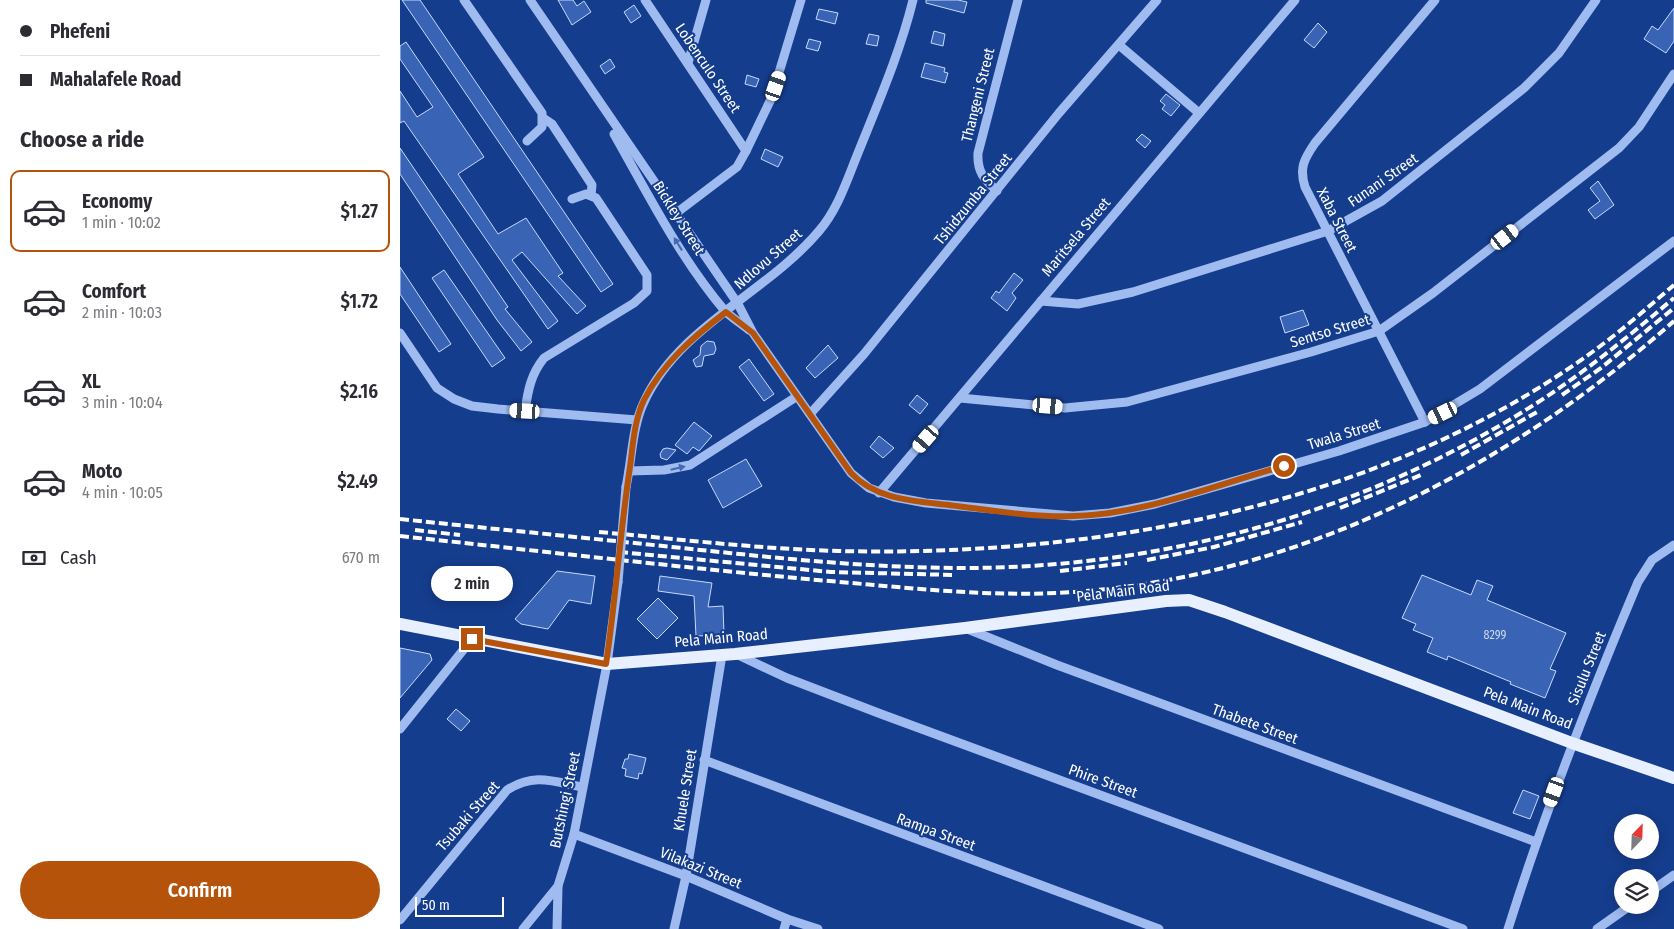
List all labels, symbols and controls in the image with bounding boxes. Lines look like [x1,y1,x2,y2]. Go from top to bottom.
text: Phefeni [50,20,110,43]
street label: Lobenculo Street [672,20,745,116]
street label: Thangeni Street [958,46,998,144]
text: Mahalafele Road [50,68,181,91]
car [764,69,787,103]
text: Choose a ride [20,126,144,153]
street label: Tshidzumba Street [930,149,1016,249]
street label: Funani Street [1345,149,1421,211]
street label: Bickley Street [649,178,709,258]
street label: Xaba Street [1313,185,1361,255]
icon: car [22,189,67,234]
text: Economy [82,190,152,213]
street label: Maritsela Street [1038,194,1114,280]
text: $1.27 [340,200,378,223]
text: 1 min · 10:02 [82,213,161,232]
car [1488,222,1521,252]
street label: Ndlovu Street [730,225,806,293]
one-way arrow [674,237,683,250]
icon: car [22,279,67,324]
text: Comfort [82,280,146,303]
text: $1.72 [340,290,378,313]
text: 2 min · 10:03 [82,303,162,322]
street label: Sentso Street [1288,310,1372,352]
icon: car [22,369,67,414]
text: XL [82,370,101,393]
text: $2.16 [340,380,378,403]
text: 3 min · 10:04 [82,393,163,412]
car [1032,397,1063,415]
car [1426,400,1459,426]
car [509,403,540,419]
street label: Twala Street [1306,414,1383,454]
car [910,423,941,455]
route start [1273,455,1295,477]
icon: car [22,459,67,504]
text: Moto [82,460,122,483]
one-way arrow [670,464,685,472]
text: $2.49 [337,470,378,493]
text: 4 min · 10:05 [82,483,163,502]
icon: cash [20,544,48,572]
text: Cash [60,546,97,569]
text: 670 m [342,548,380,567]
callout: 2 min [431,566,513,602]
text: 2 min [454,574,490,593]
street label: Pela Main Road [1075,576,1171,606]
street label: Pela Main Road [673,625,769,651]
route end [461,628,483,650]
house number: 8299 [1484,628,1507,642]
street label: Sisulu Street [1564,629,1610,707]
street label: Pela Main Road [1481,683,1575,733]
street label: Thabete Street [1210,700,1300,748]
street label: Khuele Street [670,748,700,832]
street label: Butshingi Street [546,750,584,850]
street label: Phire Street [1066,760,1140,802]
car [1541,775,1566,809]
street label: Tsubaki Street [433,777,503,855]
street label: Rampa Street [894,809,978,855]
north arrow [1614,814,1659,859]
map controls [1614,814,1659,914]
street label: Vilakazi Street [657,843,745,893]
button: Confirm [20,861,380,919]
button: layers [1614,869,1659,914]
scale bar [415,894,504,917]
text: 50 m [422,897,450,914]

